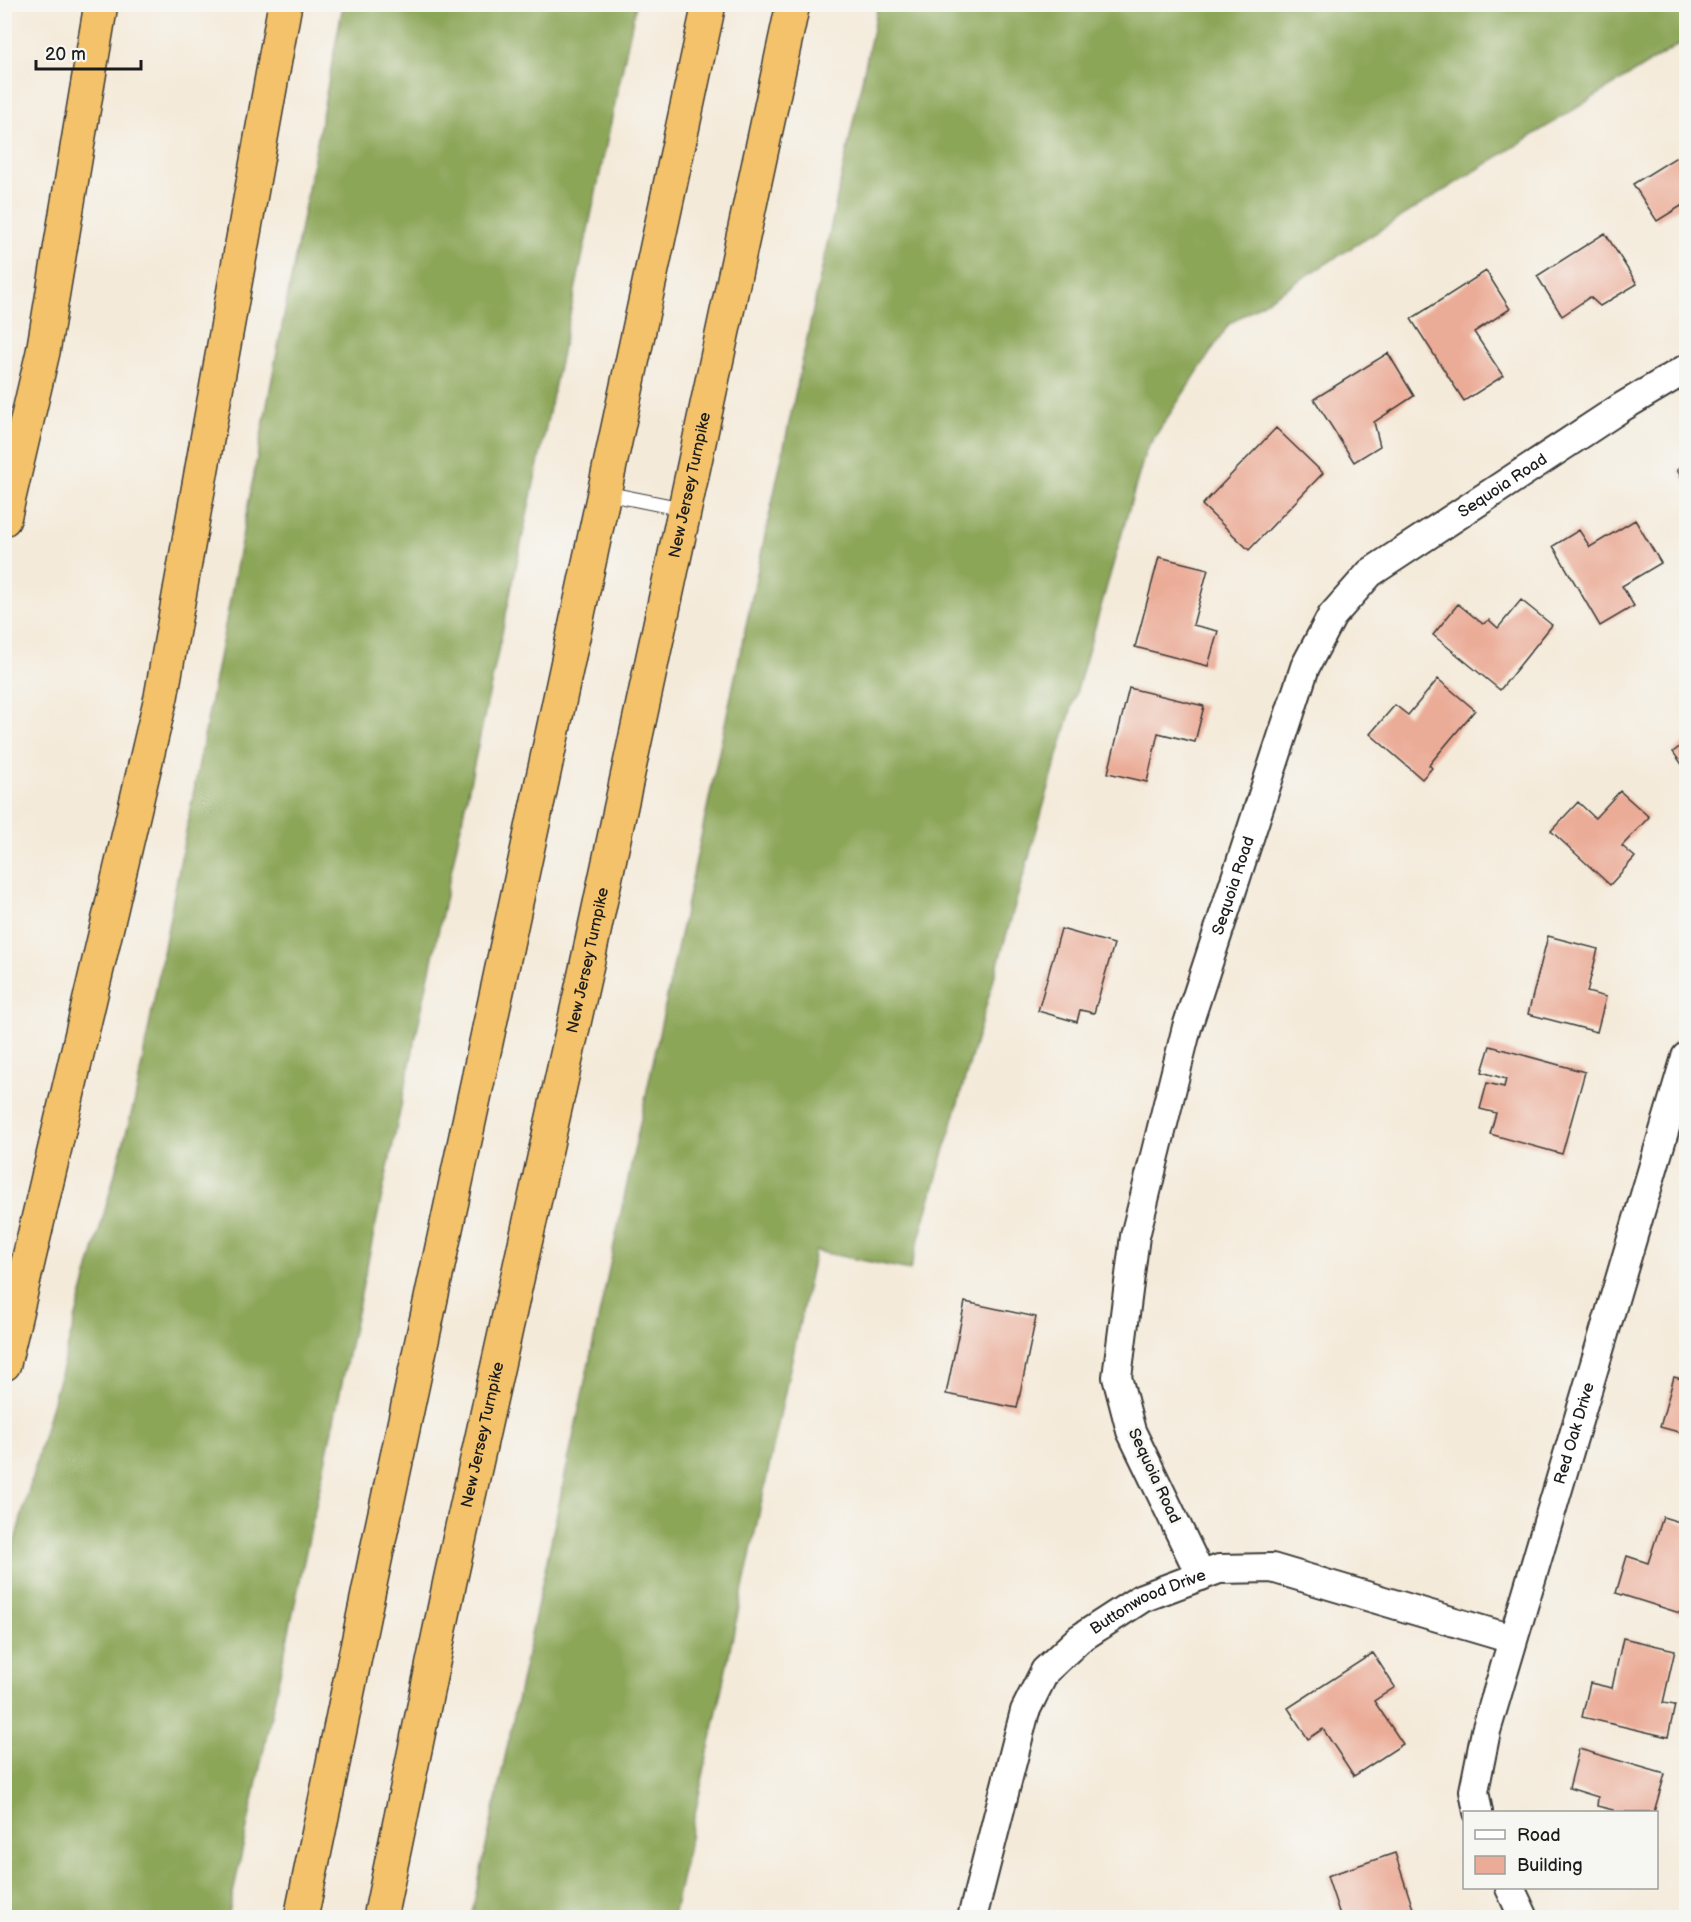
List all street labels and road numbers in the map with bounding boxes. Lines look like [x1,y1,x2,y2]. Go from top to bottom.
street label: New Jersey Turnpike [665,410,715,560]
street label: Sequoia Road [1455,450,1551,522]
street label: Sequoia Road [1208,834,1258,937]
street label: New Jersey Turnpike [563,885,613,1035]
street label: New Jersey Turnpike [457,1360,508,1509]
street label: Red Oak Drive [1550,1380,1599,1487]
street label: Sequoia Road [1124,1426,1184,1526]
street label: Buttonwood Drive [1087,1565,1209,1639]

